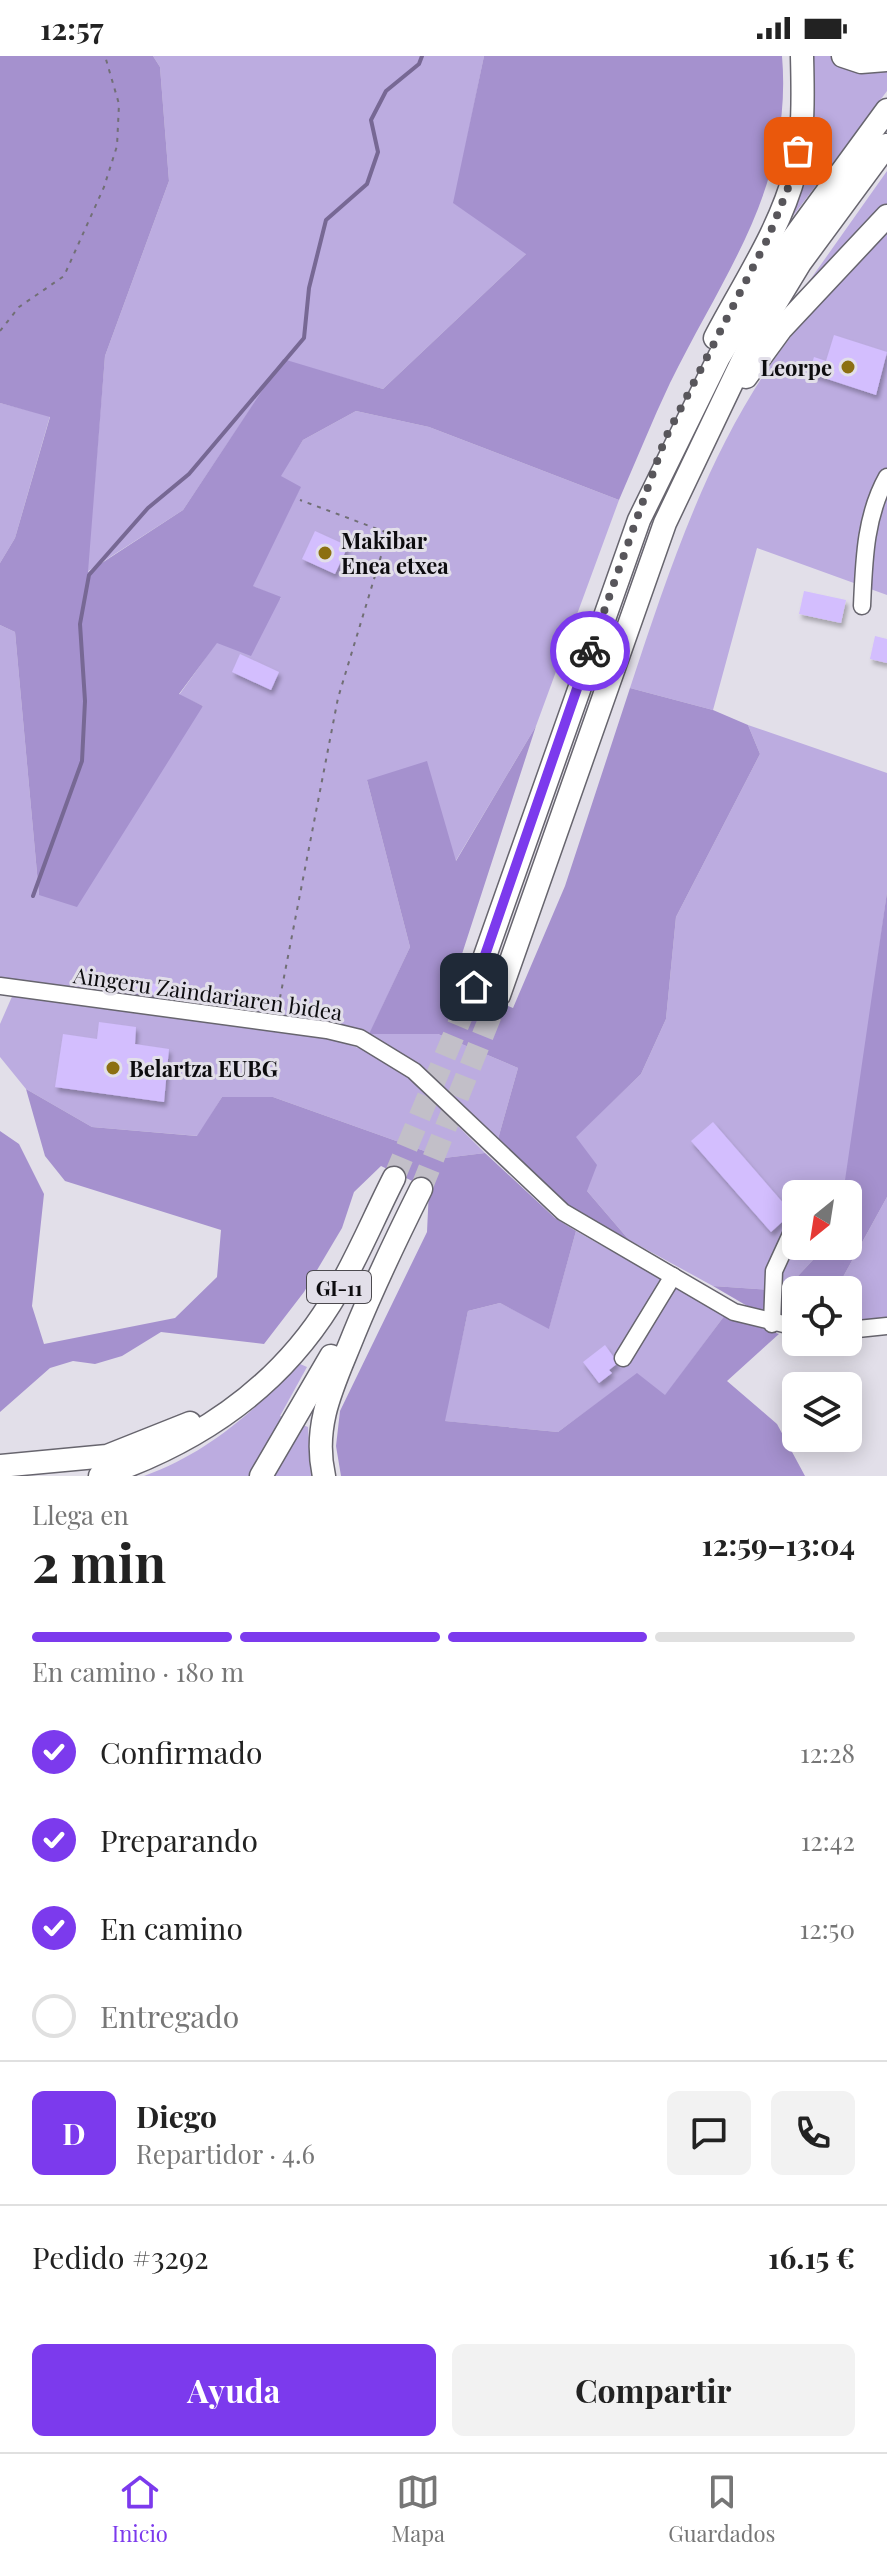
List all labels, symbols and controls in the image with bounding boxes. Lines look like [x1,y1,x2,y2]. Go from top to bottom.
text: 12:57 [40,8,103,48]
pin [764,117,832,185]
icon: bag [776,129,820,173]
place label: Leorpe [760,352,832,382]
marker: Leorpe [839,358,857,376]
place label: Makibar Enea etxea [341,525,449,580]
marker: Makibar Enea etxea [316,544,334,562]
courier [550,611,630,691]
icon: bike [568,629,612,673]
pin [440,953,508,1021]
street label: Aingeru Zaindariaren bidea [71,959,344,1027]
icon: home [452,965,496,1009]
place label: Belartza EUBG [129,1053,278,1083]
marker: Belartza EUBG [104,1059,122,1077]
north arrow [782,1180,862,1260]
map controls [782,1180,862,1452]
road number: GI-11 [307,1271,371,1303]
button: locate [782,1276,862,1356]
button: layers [782,1372,862,1452]
text: Llega en [32,1497,129,1532]
text: 12:59–13:04 [701,1524,855,1564]
text: 2 min [32,1527,166,1596]
text: En camino · 180 m [32,1654,244,1689]
icon: check [32,1730,76,1774]
text: Confirmado [100,1732,262,1772]
text: 12:28 [800,1735,855,1770]
icon: check [32,1818,76,1862]
text: Preparando [100,1820,258,1860]
text: 12:42 [801,1823,855,1858]
icon: check [32,1906,76,1950]
text: En camino [100,1908,243,1948]
text: 12:50 [800,1911,855,1946]
text: Entregado [100,1996,239,2036]
button: chat [667,2091,751,2175]
button: phone [771,2091,855,2175]
text: Diego [136,2096,217,2136]
text: D [62,2113,86,2153]
text: Repartidor · 4.6 [136,2136,315,2171]
text: Pedido #3292 [32,2237,209,2277]
text: 16.15 € [768,2237,855,2277]
button: Ayuda [32,2344,436,2436]
button: Compartir [452,2344,855,2436]
tab: Inicio [112,2470,168,2548]
tab: Mapa [391,2470,445,2548]
tab: Guardados [668,2470,775,2548]

